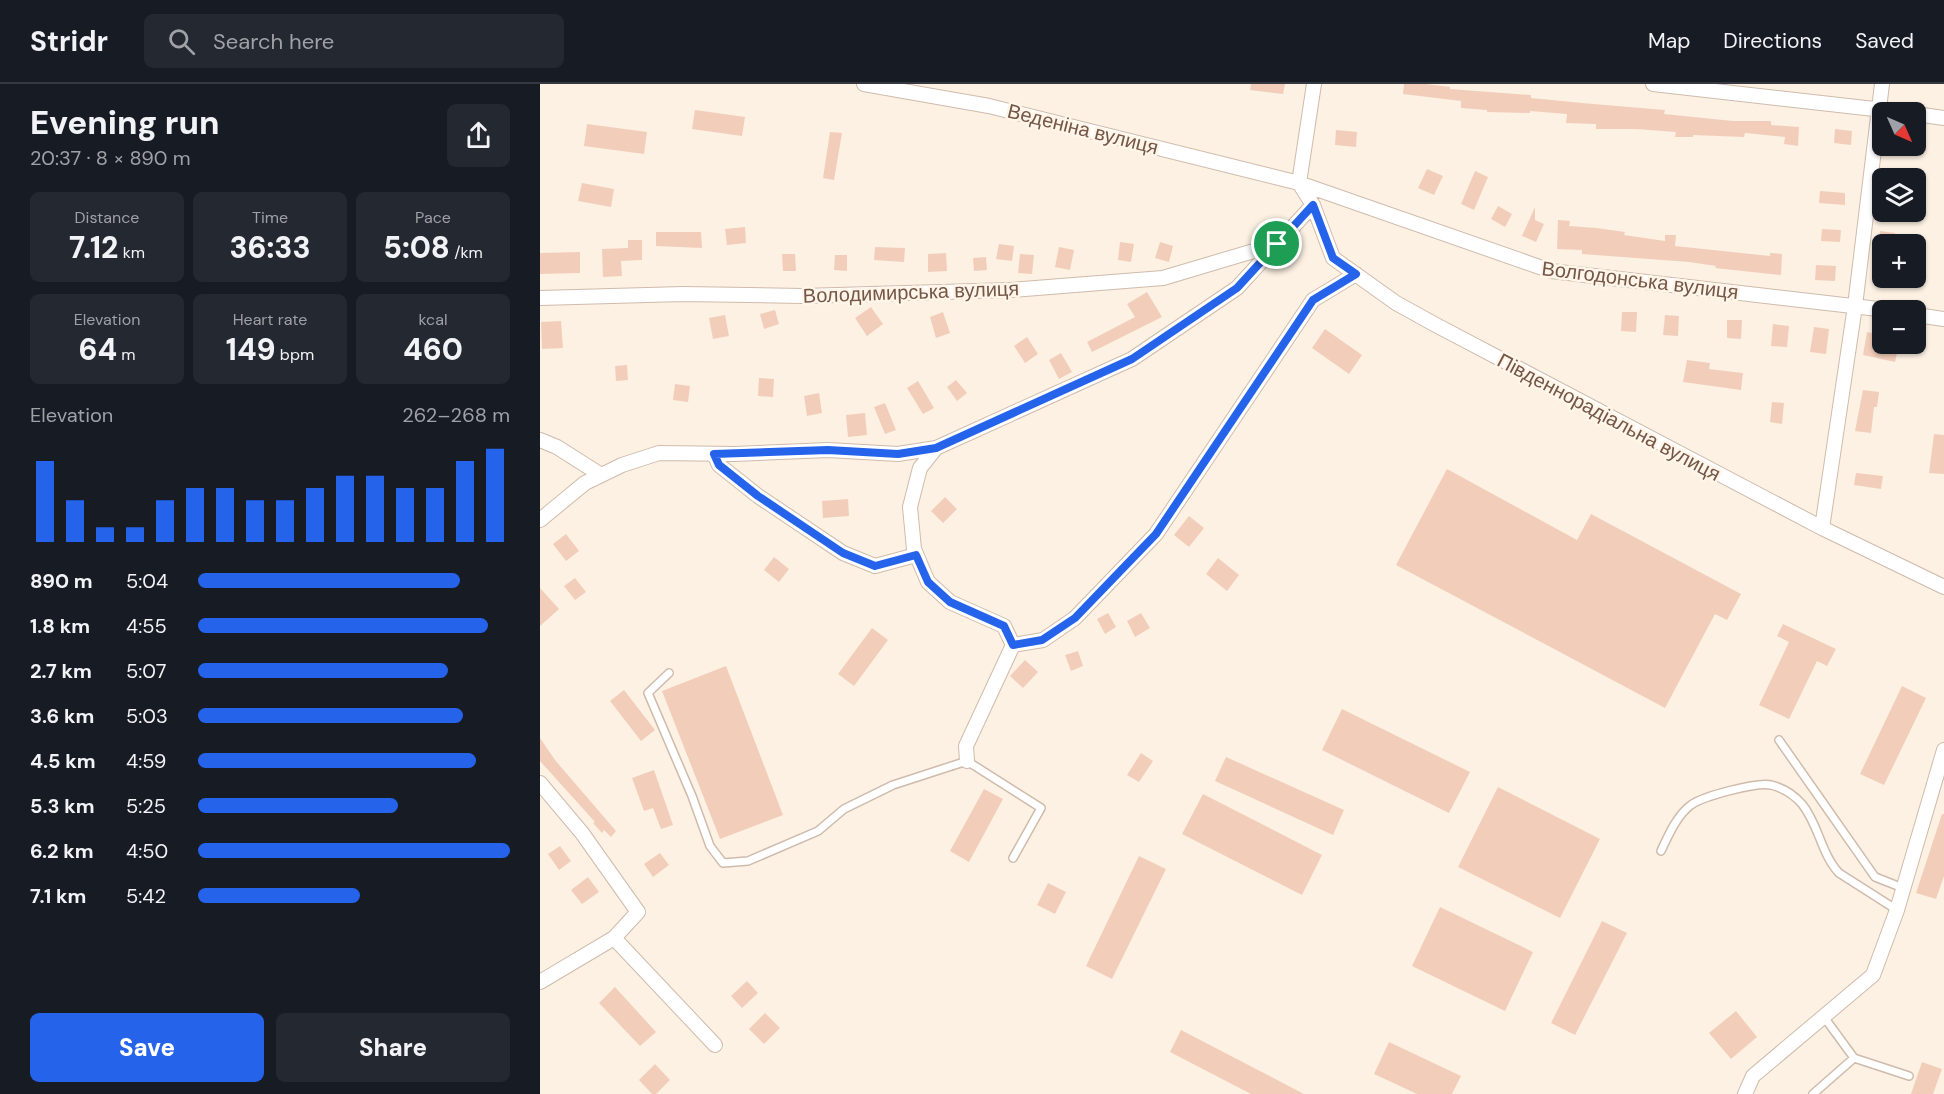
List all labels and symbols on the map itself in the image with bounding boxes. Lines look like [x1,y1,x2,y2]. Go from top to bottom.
street label: Веденіна вулиця [1005,98,1161,160]
north arrow [1872,102,1926,156]
pin [1251,218,1302,269]
street label: Волгодонська вулиця [1540,255,1740,305]
street label: Володимирська вулиця [802,275,1020,309]
street label: Південнорадіальна вулиця [1493,347,1725,487]

